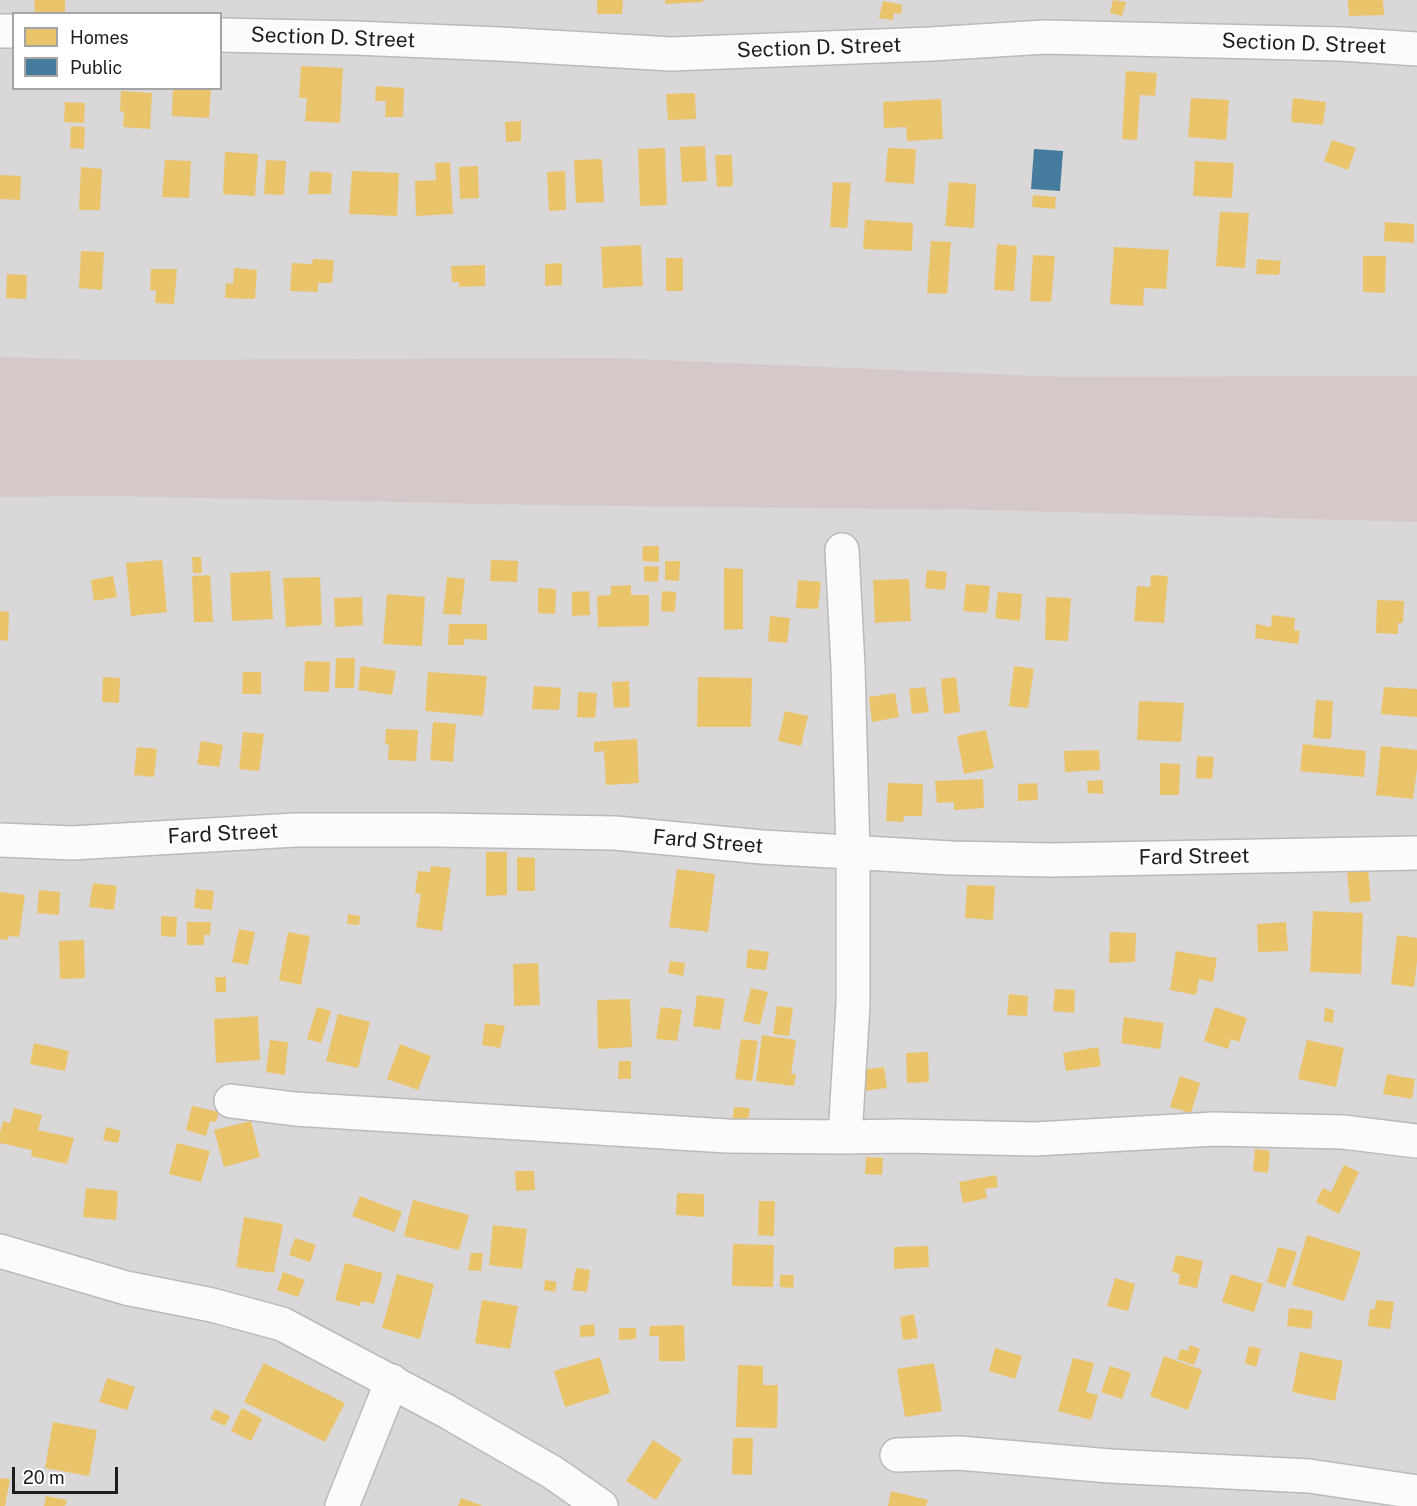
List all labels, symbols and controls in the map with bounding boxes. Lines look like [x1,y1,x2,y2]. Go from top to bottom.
legend [12,12,222,90]
street label: Section D. Street [250,23,416,53]
text: Homes [70,27,129,48]
street label: Section D. Street [1221,29,1387,59]
street label: Section D. Street [736,33,902,63]
text: Public [70,57,122,78]
street label: Fard Street [167,819,279,849]
street label: Fard Street [652,825,764,859]
street label: Fard Street [1138,843,1250,871]
scale bar [15,1455,122,1493]
text: 20 m [23,1467,65,1488]

